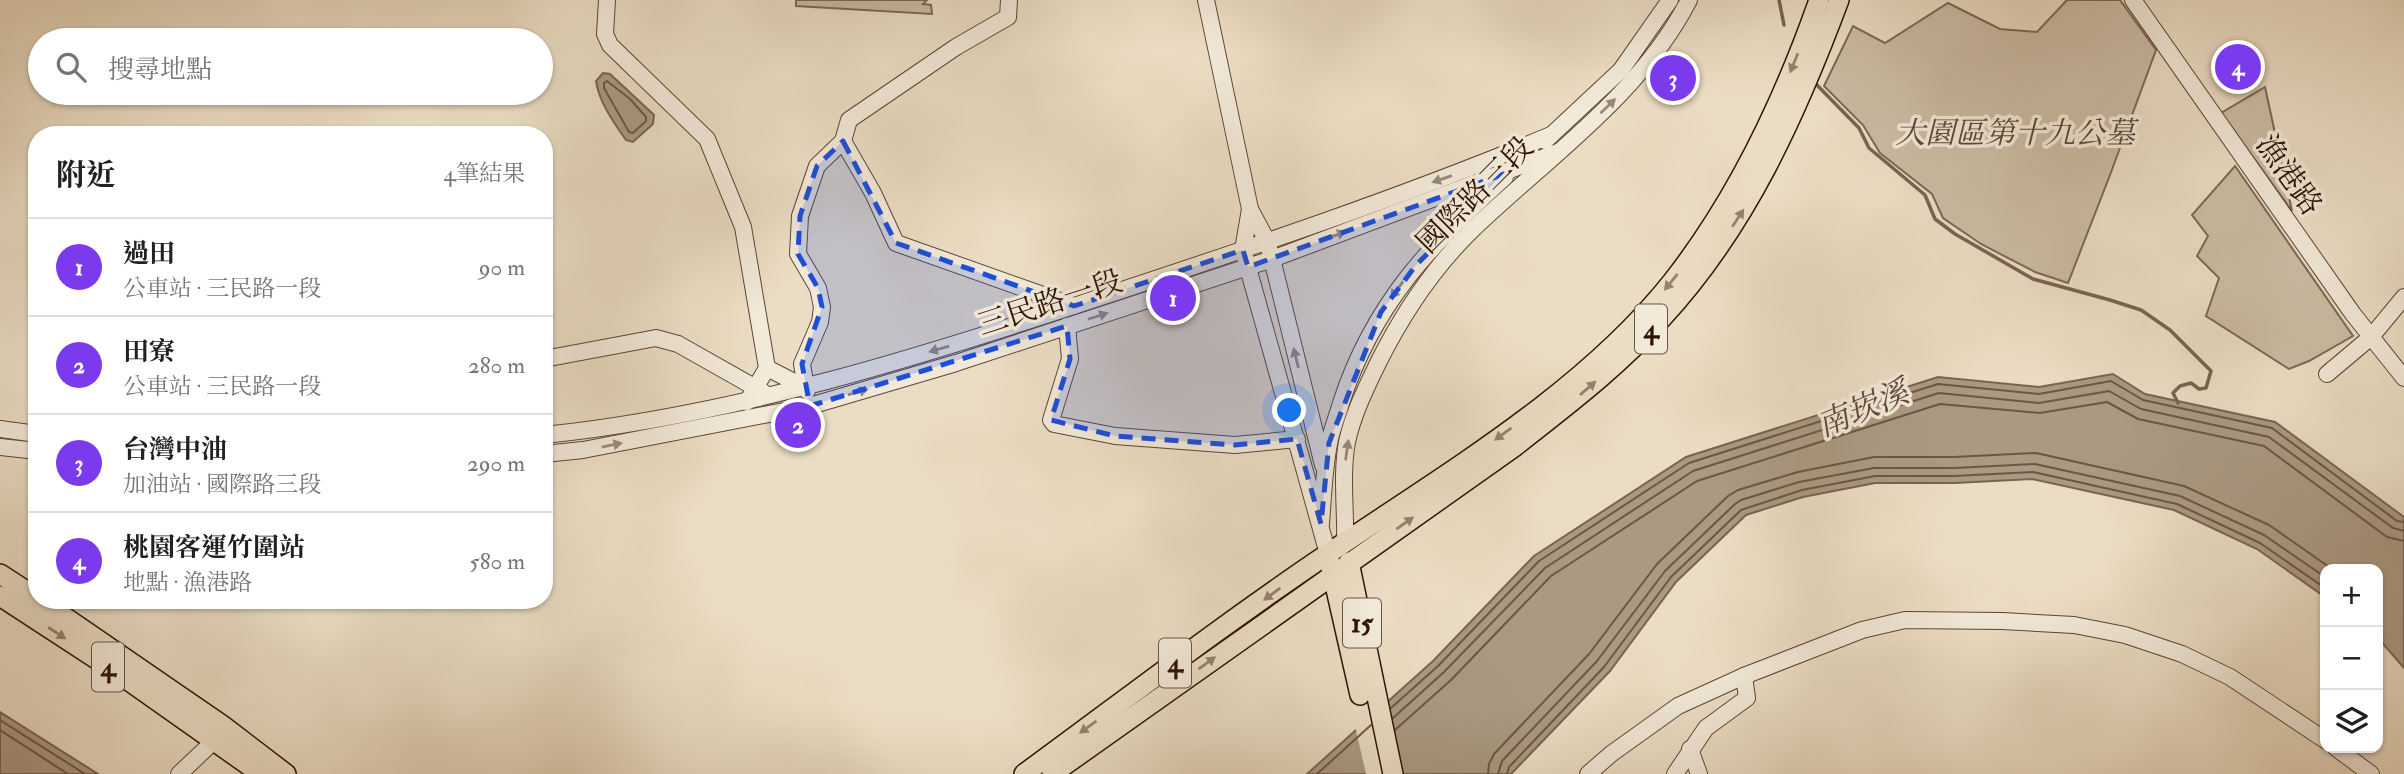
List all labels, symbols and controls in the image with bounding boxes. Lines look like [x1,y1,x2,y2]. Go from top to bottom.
search box [28,28,553,105]
pin: 4 [2215,41,2261,93]
icon: search [52,48,90,86]
pin: 3 [1650,52,1696,104]
one-way arrow [1789,53,1800,74]
text: 搜尋地點 [108,54,212,86]
one-way arrow [1600,97,1617,114]
park label: 大園區第十九公墓 [1895,115,2140,152]
street label: 漁港路 [2248,128,2330,222]
street label: 國際路三段 [1409,129,1541,261]
text: 附近 [56,157,116,194]
text: 4筆結果 [444,159,525,188]
one-way arrow [1431,174,1452,185]
one-way arrow [1731,209,1744,228]
one-way arrow [1325,230,1346,241]
text: 過田 [123,238,175,270]
text: 1 [75,253,83,282]
text: 90 m [479,253,525,282]
street label: 三民路一段 [973,262,1127,344]
pin: 1 [1150,272,1196,324]
one-way arrow [1664,273,1678,291]
text: 公車站 · 三民路一段 [123,274,321,303]
one-way arrow [1390,281,1404,299]
road number: 4 [1635,304,1667,354]
one-way arrow [1088,310,1109,321]
text: 田寮 [123,336,175,368]
one-way arrow [928,344,949,354]
one-way arrow [1290,347,1301,369]
text: 2 [73,351,85,380]
text: 280 m [468,351,525,380]
water label: 南崁溪 [1811,371,1918,446]
text: 公車站 · 三民路一段 [123,372,321,401]
one-way arrow [1579,380,1597,396]
one-way arrow [848,386,869,396]
your location [1272,393,1306,427]
pin: 2 [775,399,821,451]
one-way arrow [1494,427,1512,441]
text: 台灣中油 [123,434,227,466]
one-way arrow [601,439,623,450]
one-way arrow [1342,439,1353,461]
text: 3 [75,449,83,478]
text: 290 m [467,449,525,478]
text: 加油站 · 國際路三段 [123,470,321,499]
one-way arrow [1396,516,1414,530]
text: 桃園客運竹圍站 [123,532,305,564]
text: 4 [73,547,85,576]
text: 580 m [470,547,525,576]
map controls [2320,564,2383,753]
button: + [2320,564,2383,627]
text: 地點 · 漁港路 [123,568,252,597]
one-way arrow [1263,587,1281,601]
road number: 15 [1343,598,1381,648]
one-way arrow [48,627,67,640]
button: − [2320,627,2383,690]
road number: 4 [1159,638,1191,688]
road number: 4 [92,642,124,692]
one-way arrow [1198,657,1216,671]
button: layers [2320,690,2383,753]
one-way arrow [1079,720,1097,734]

